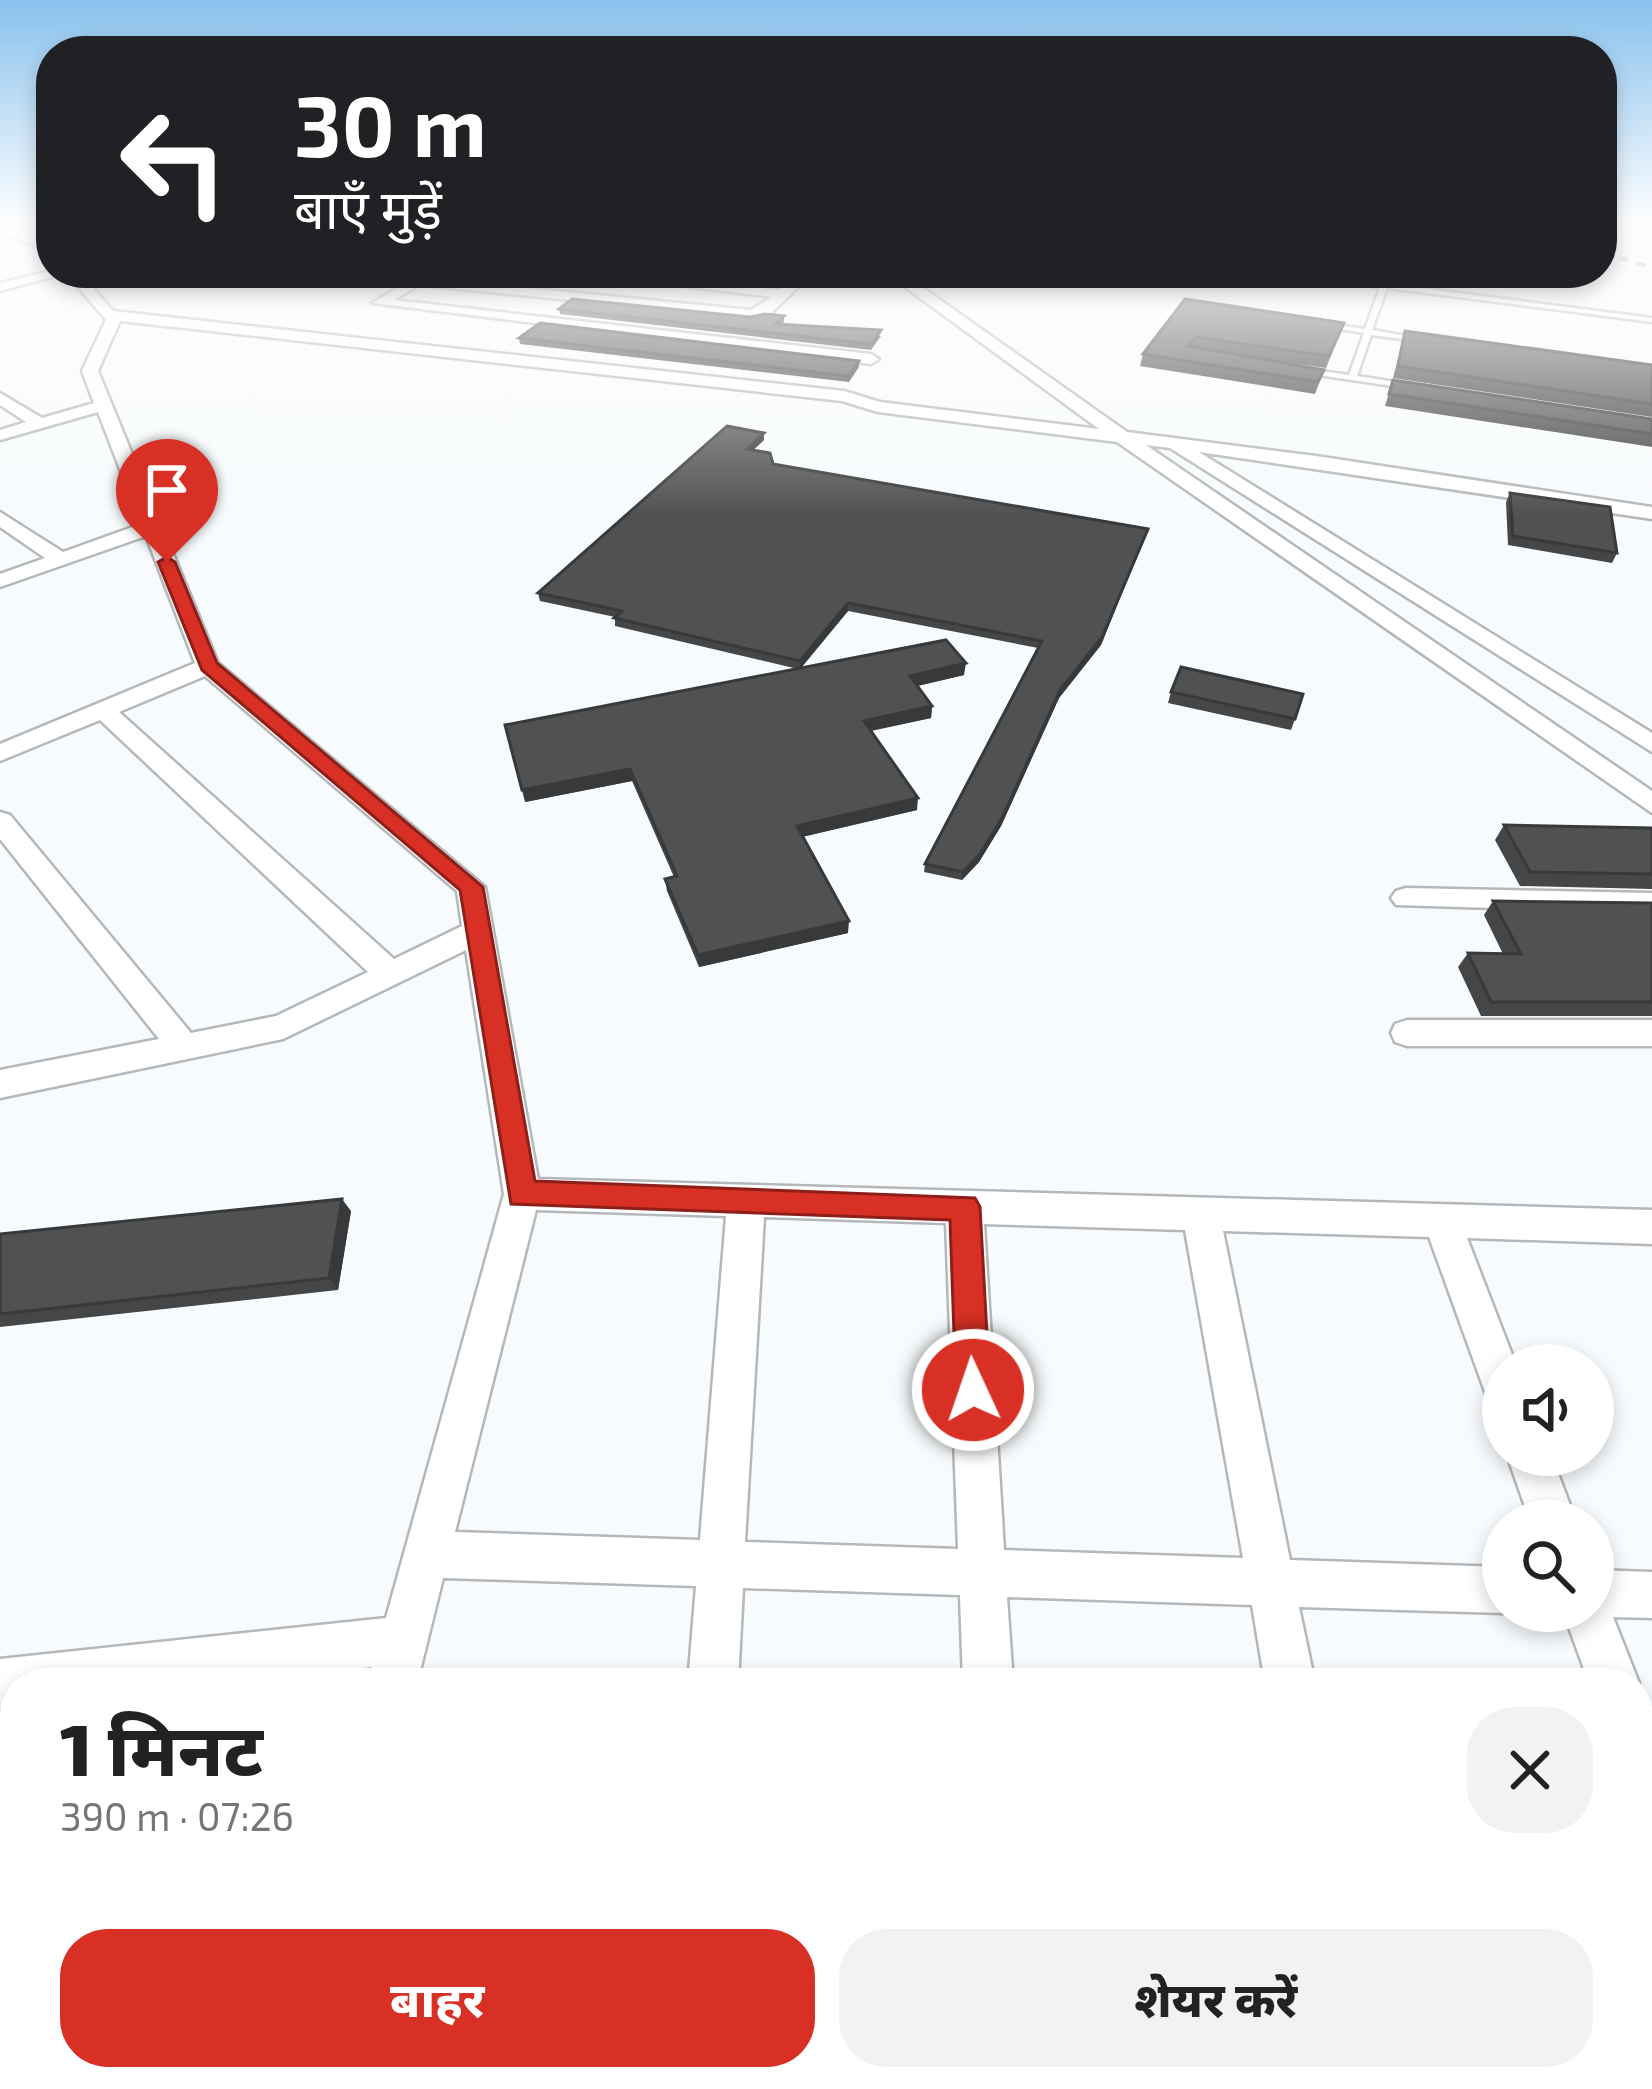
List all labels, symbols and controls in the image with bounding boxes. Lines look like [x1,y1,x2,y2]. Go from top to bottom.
text: 30 m [294,73,487,174]
icon: left [96,84,252,240]
text: बाएँ मुड़ें [294,175,442,240]
pin [116,439,218,562]
icon: arrive [134,457,200,523]
position arrow [910,1327,1036,1453]
map controls [1482,1344,1614,1632]
button: sound [1482,1344,1614,1476]
button: search [1482,1500,1614,1632]
text: 1 मिनट [60,1704,263,1790]
button: close [1467,1707,1593,1833]
text: 390 m · 07:26 [60,1792,294,1839]
button: बाहर [60,1929,815,2067]
button: शेयर करें [839,1929,1593,2067]

